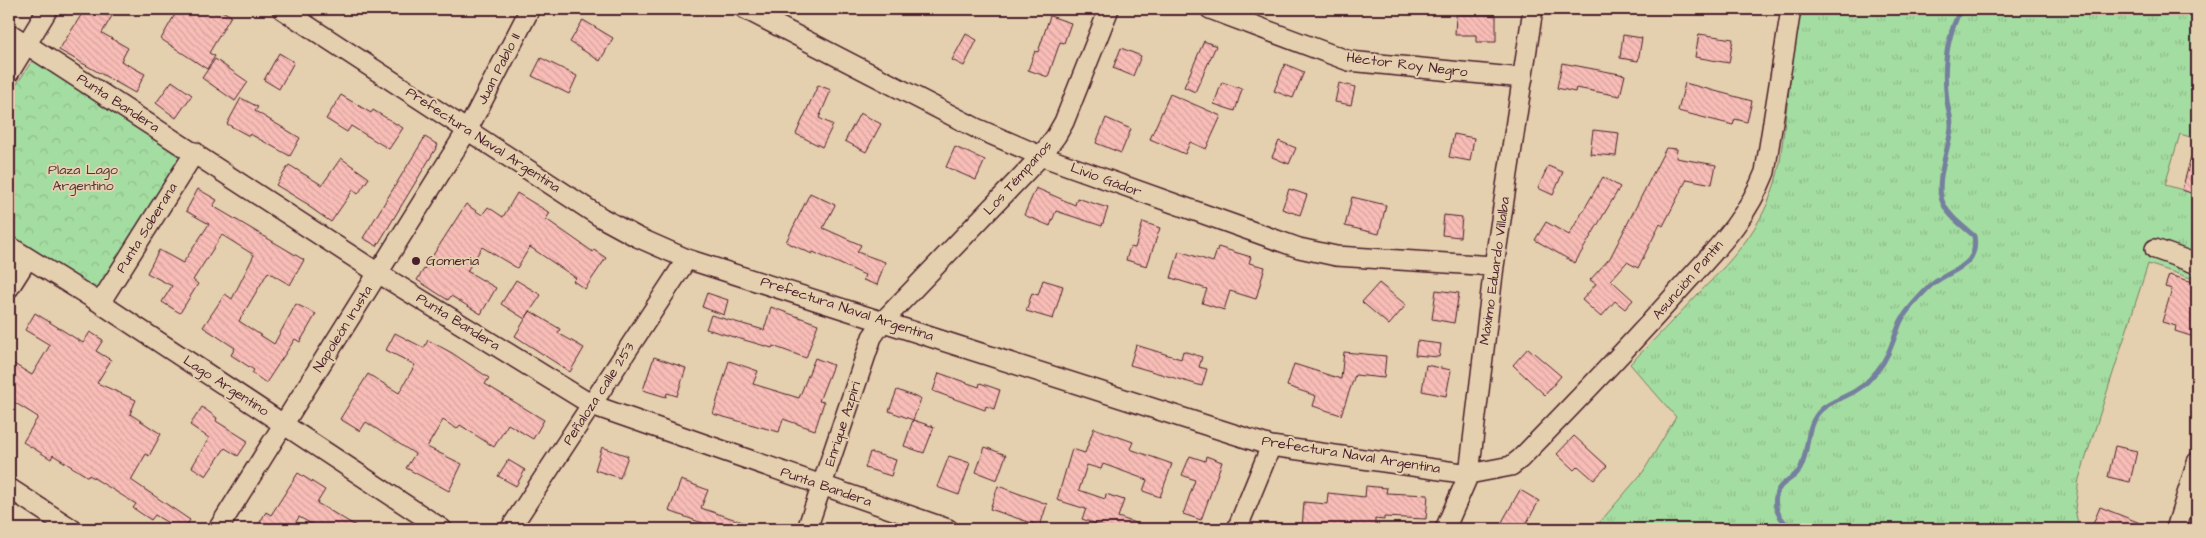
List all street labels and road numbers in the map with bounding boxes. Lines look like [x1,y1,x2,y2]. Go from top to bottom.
street label: Juan Pablo II [472,30,526,108]
street label: Héctor Roy Negro [1345,48,1469,82]
street label: Punta Bandera [73,69,163,137]
street label: Prefectura Naval Argentina [402,82,564,198]
street label: Los Témpanos [979,136,1057,220]
street label: Livio Gádor [1068,158,1145,202]
street label: Punta Soberana [111,179,183,277]
street label: Máximo Eduardo Villalba [1475,196,1515,346]
street label: Asunción Pantin [1648,236,1728,324]
street label: Prefectura Naval Argentina [758,272,936,346]
street label: Napoleón Irusta [308,282,378,376]
street label: Punta Bandera [412,288,504,356]
street label: Peñaloza calle 253 [558,339,640,449]
street label: Lago Argentino [179,351,273,421]
street label: Enrique Azpiri [820,379,866,469]
street label: Prefectura Naval Argentina [1260,431,1442,479]
street label: Punta Bandera [778,462,874,512]

